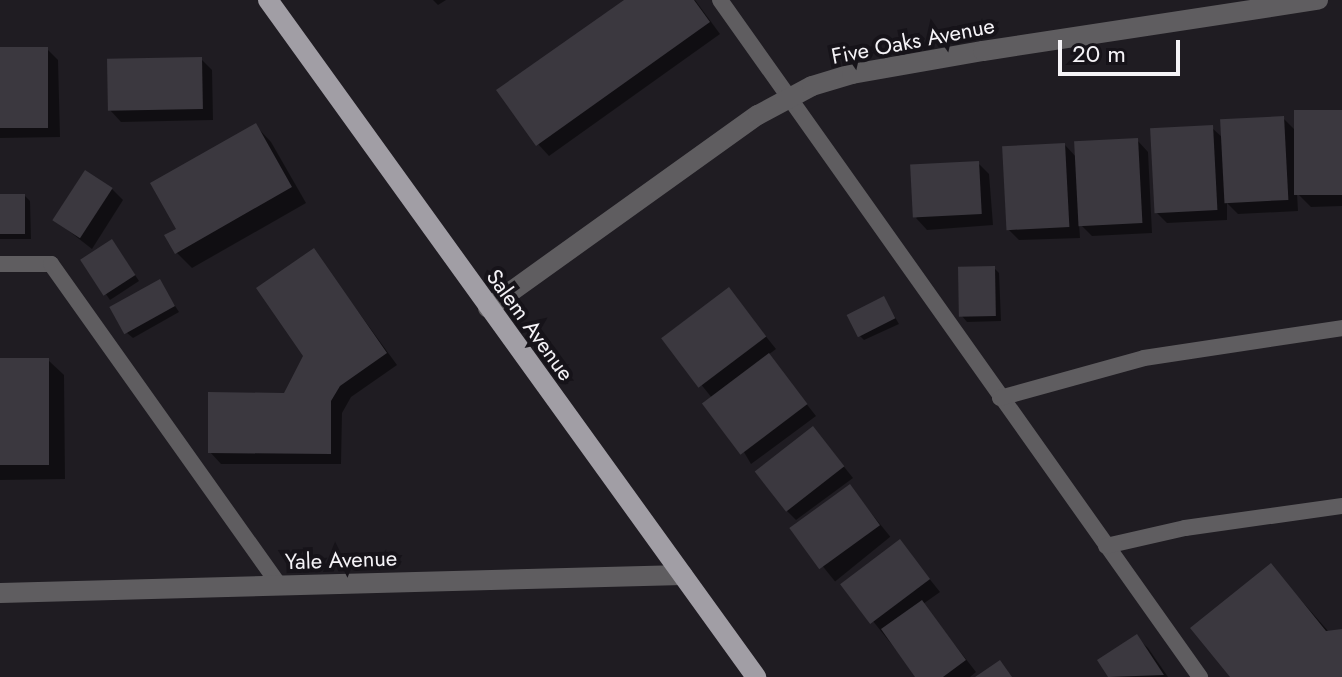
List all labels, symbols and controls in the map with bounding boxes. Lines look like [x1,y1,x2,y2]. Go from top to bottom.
street label: Five Oaks Avenue [829,12,997,70]
scale bar [1062,24,1184,74]
text: 20 m [1072,36,1126,71]
street label: Salem Avenue [481,264,579,386]
street label: Yale Avenue [284,545,398,575]

